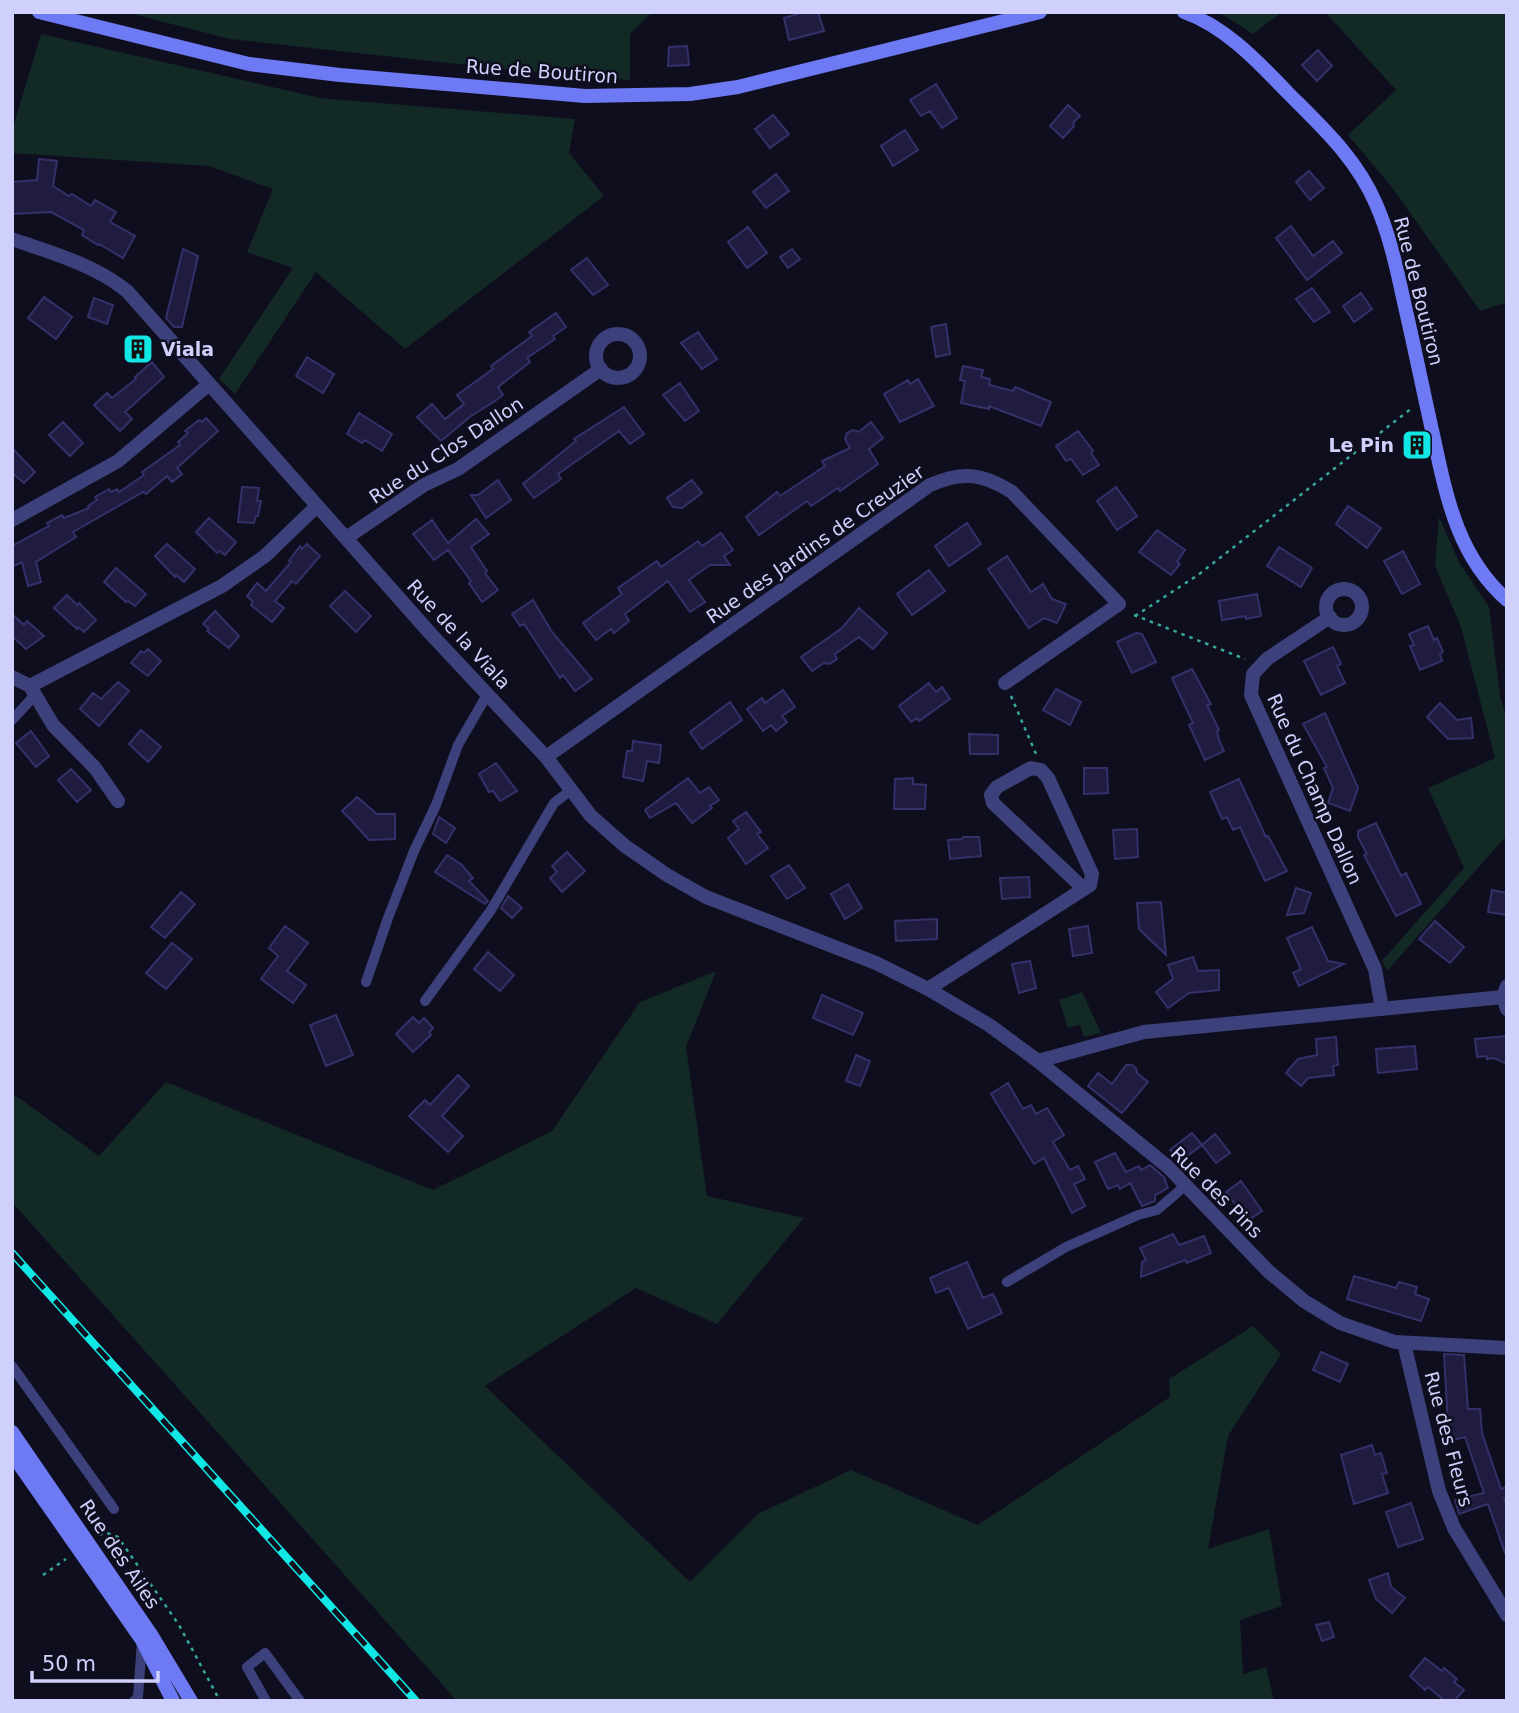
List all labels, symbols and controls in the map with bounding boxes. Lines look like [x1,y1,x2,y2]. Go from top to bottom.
street label: Rue de Boutiron [465,55,619,87]
street label: Rue de Boutiron [1390,214,1448,368]
building icon: Viala [121,332,155,366]
place label: Viala [161,338,214,360]
street label: Rue du Clos Dallon [365,392,527,508]
building icon: Le Pin [1400,428,1434,462]
place label: Le Pin [1328,434,1394,456]
street label: Rue des Jardins de Creuzier [702,460,928,628]
street label: Rue de la Viala [403,575,515,693]
street label: Rue du Champ Dallon [1263,690,1367,888]
street label: Rue des Pins [1167,1142,1267,1242]
street label: Rue des Fleurs [1420,1369,1478,1509]
street label: Rue des Ailes [75,1495,165,1613]
scale bar [32,1640,158,1684]
text: 50 m [42,1652,96,1676]

